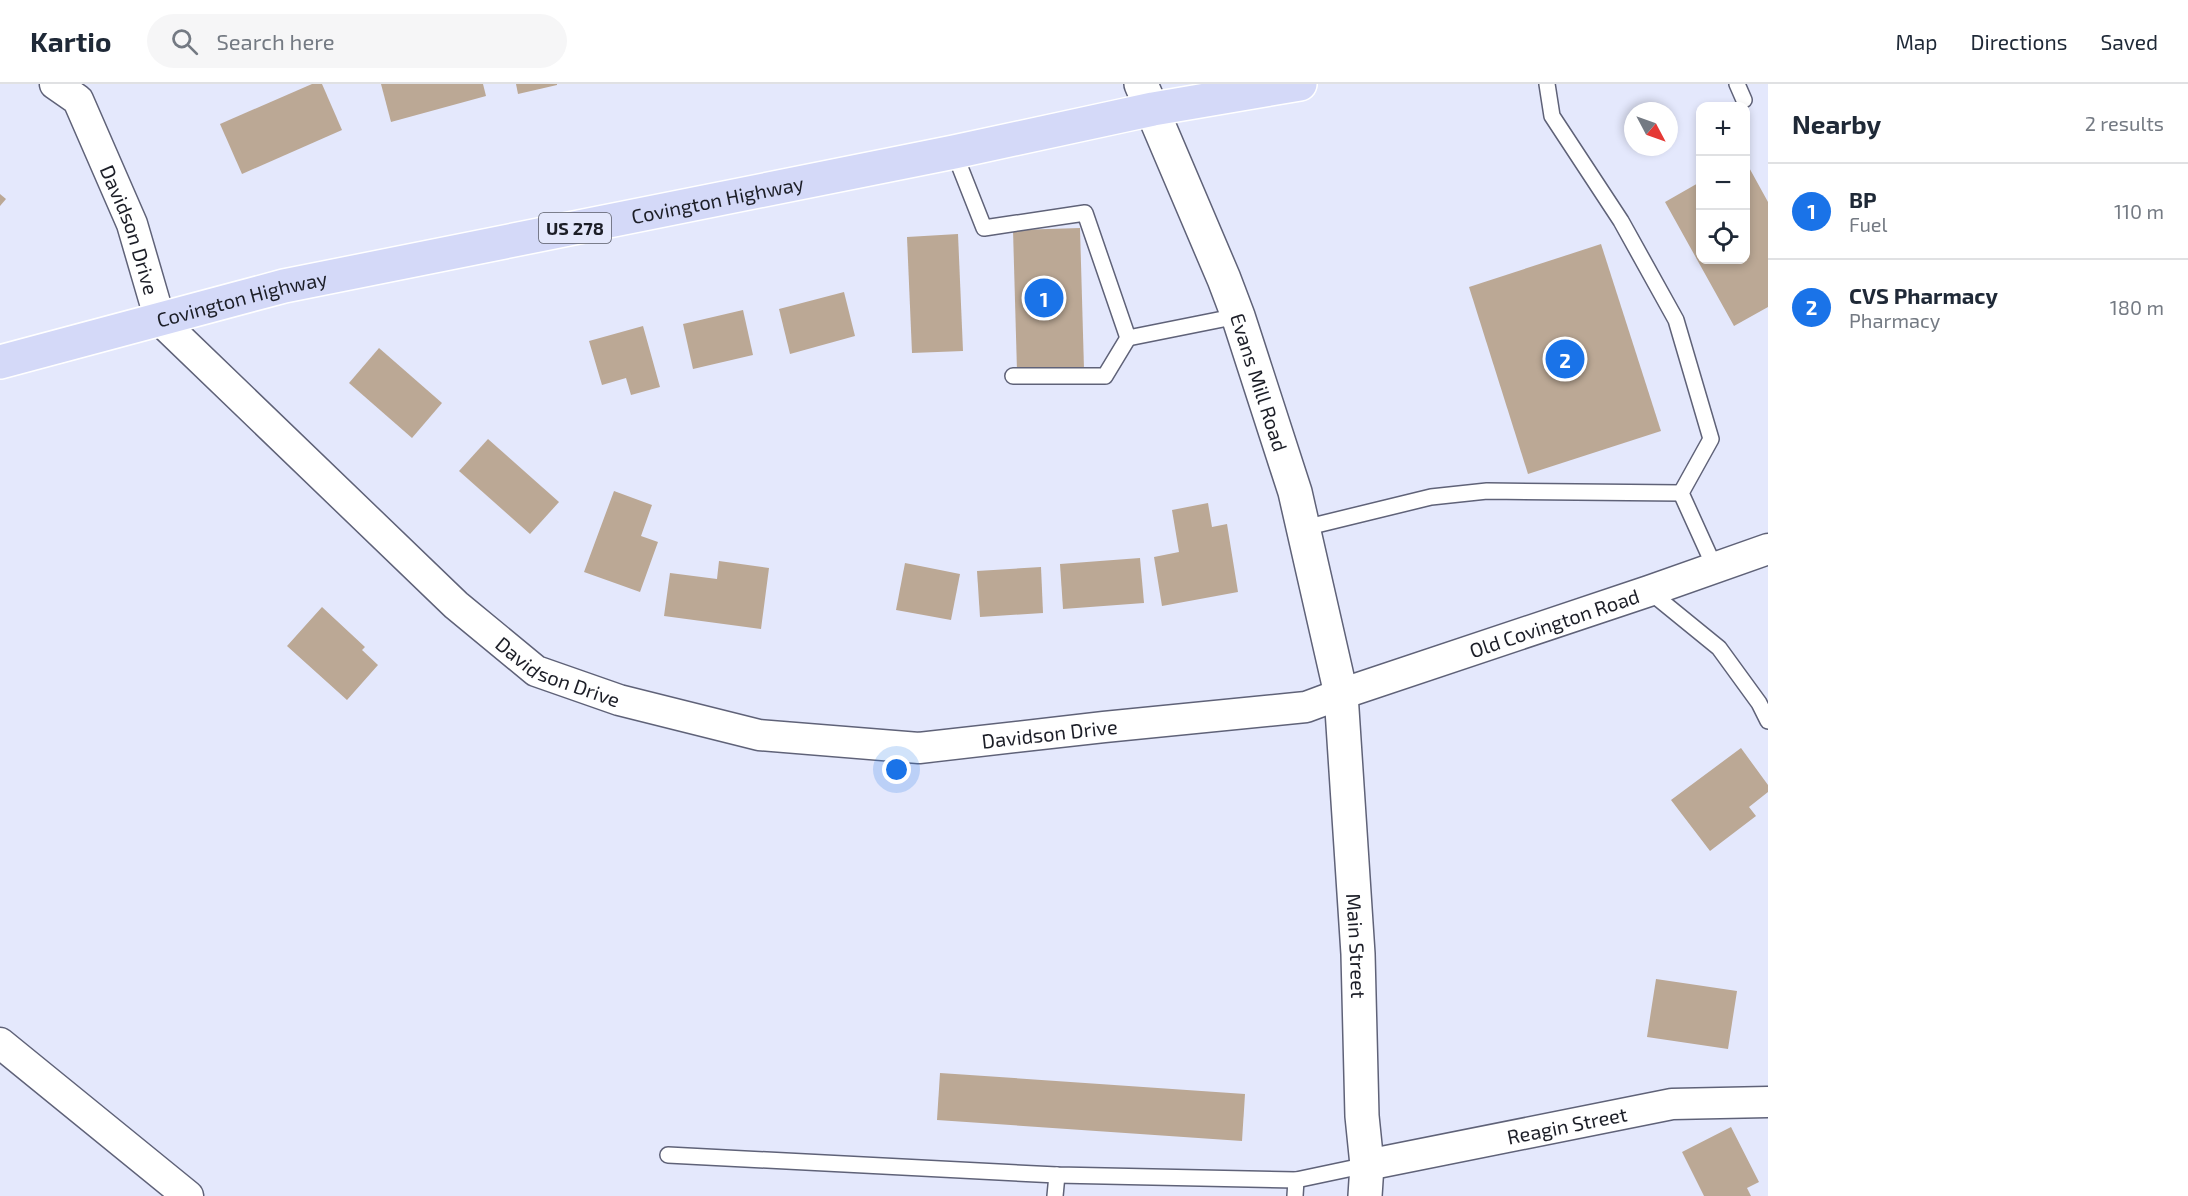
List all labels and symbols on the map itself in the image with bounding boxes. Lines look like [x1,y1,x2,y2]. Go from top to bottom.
north arrow [1624,102,1678,156]
street label: Davidson Drive [96,161,164,297]
street label: Covington Highway [629,170,806,228]
road number: US 278 [539,213,611,243]
street label: Covington Highway [154,266,330,332]
pin: 1 [1024,276,1064,320]
street label: Evans Mill Road [1226,310,1293,454]
pin: 2 [1546,336,1584,382]
street label: Old Covington Road [1466,583,1642,662]
street label: Davidson Drive [491,631,623,711]
street label: Davidson Drive [980,714,1119,753]
your location [882,755,911,784]
street label: Main Street [1342,893,1371,999]
street label: Reagin Street [1505,1101,1630,1149]

